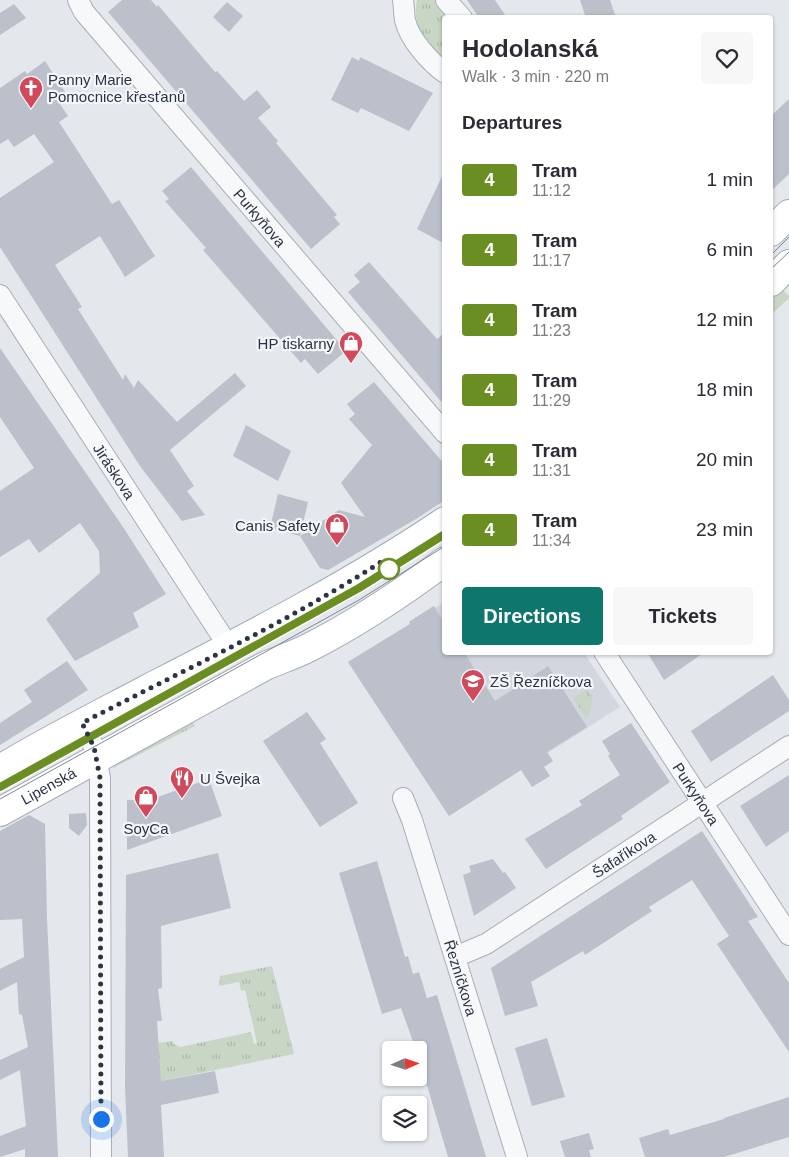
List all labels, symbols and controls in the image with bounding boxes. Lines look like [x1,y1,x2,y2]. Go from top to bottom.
button: heart [701,32,753,84]
text: Hodolanská [462,35,598,62]
text: Walk · 3 min · 220 m [462,68,609,85]
place label: Panny Marie Pomocnice křesťanů [48,71,185,105]
church icon: Panny Marie Pomocnice křesťanů [18,75,44,109]
text: Departures [462,112,562,133]
text: Tram [532,160,577,181]
text: 1 min [707,169,753,190]
text: 4 [484,170,495,190]
text: 11:12 [532,182,571,199]
street label: Purkyňova [231,185,290,250]
text: Tram [532,230,577,251]
text: 6 min [707,239,753,260]
text: 4 [484,240,495,260]
text: 11:17 [532,252,571,269]
text: Tram [532,300,577,321]
text: 12 min [696,309,753,330]
text: 4 [484,310,495,330]
text: 11:23 [532,322,571,339]
shop icon: HP tiskarny [338,330,364,364]
place label: HP tiskarny [258,335,334,352]
text: Tram [532,370,577,391]
text: 18 min [696,379,753,400]
text: 4 [484,380,495,400]
text: 11:29 [532,392,571,409]
street label: Jiráskova [90,440,139,503]
text: Tram [532,440,577,461]
text: 20 min [696,449,753,470]
text: 4 [484,450,495,470]
text: 11:31 [532,462,571,479]
text: Tram [532,510,577,531]
shop icon: Canis Safety [324,512,350,546]
place label: Canis Safety [235,517,320,534]
text: 23 min [696,519,753,540]
text: 4 [484,520,495,540]
text: 11:34 [532,532,571,549]
unlabelled marker [378,558,400,580]
button: Directions [462,587,603,645]
button: Tickets [613,587,753,645]
school or university icon: ZŠ Řezníčkova [460,668,486,702]
place label: ZŠ Řezníčkova [490,673,592,690]
street label: Purkyňova [670,759,723,828]
street label: Lipenská [18,763,79,807]
restaurant icon: U Švejka [169,765,195,799]
place label: U Švejka [200,770,261,787]
shop icon: SoyCa [133,784,159,818]
place label: SoyCa [123,820,169,837]
street label: Šafaříkova [589,827,659,881]
street label: Řezníčkova [441,938,481,1018]
north arrow [382,1041,428,1086]
map controls [382,1041,427,1141]
button: layers [382,1096,427,1141]
your location [89,1107,114,1132]

